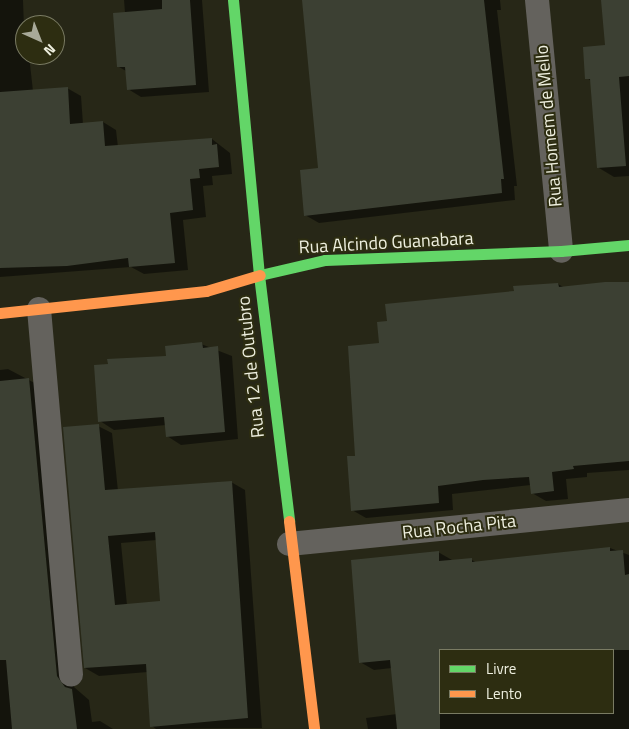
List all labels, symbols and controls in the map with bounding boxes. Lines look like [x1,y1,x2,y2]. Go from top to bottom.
north arrow [15,15,65,65]
text: N [39,40,61,61]
street label: Rua Homem de Mello [531,44,567,208]
street label: Rua Alcindo Guanabara [298,228,474,258]
street label: Rua 12 de Outubro [233,295,269,439]
street label: Rua Rocha Pita [401,510,517,544]
legend [439,649,614,714]
text: Livre [486,657,516,680]
text: Lento [486,682,522,705]

